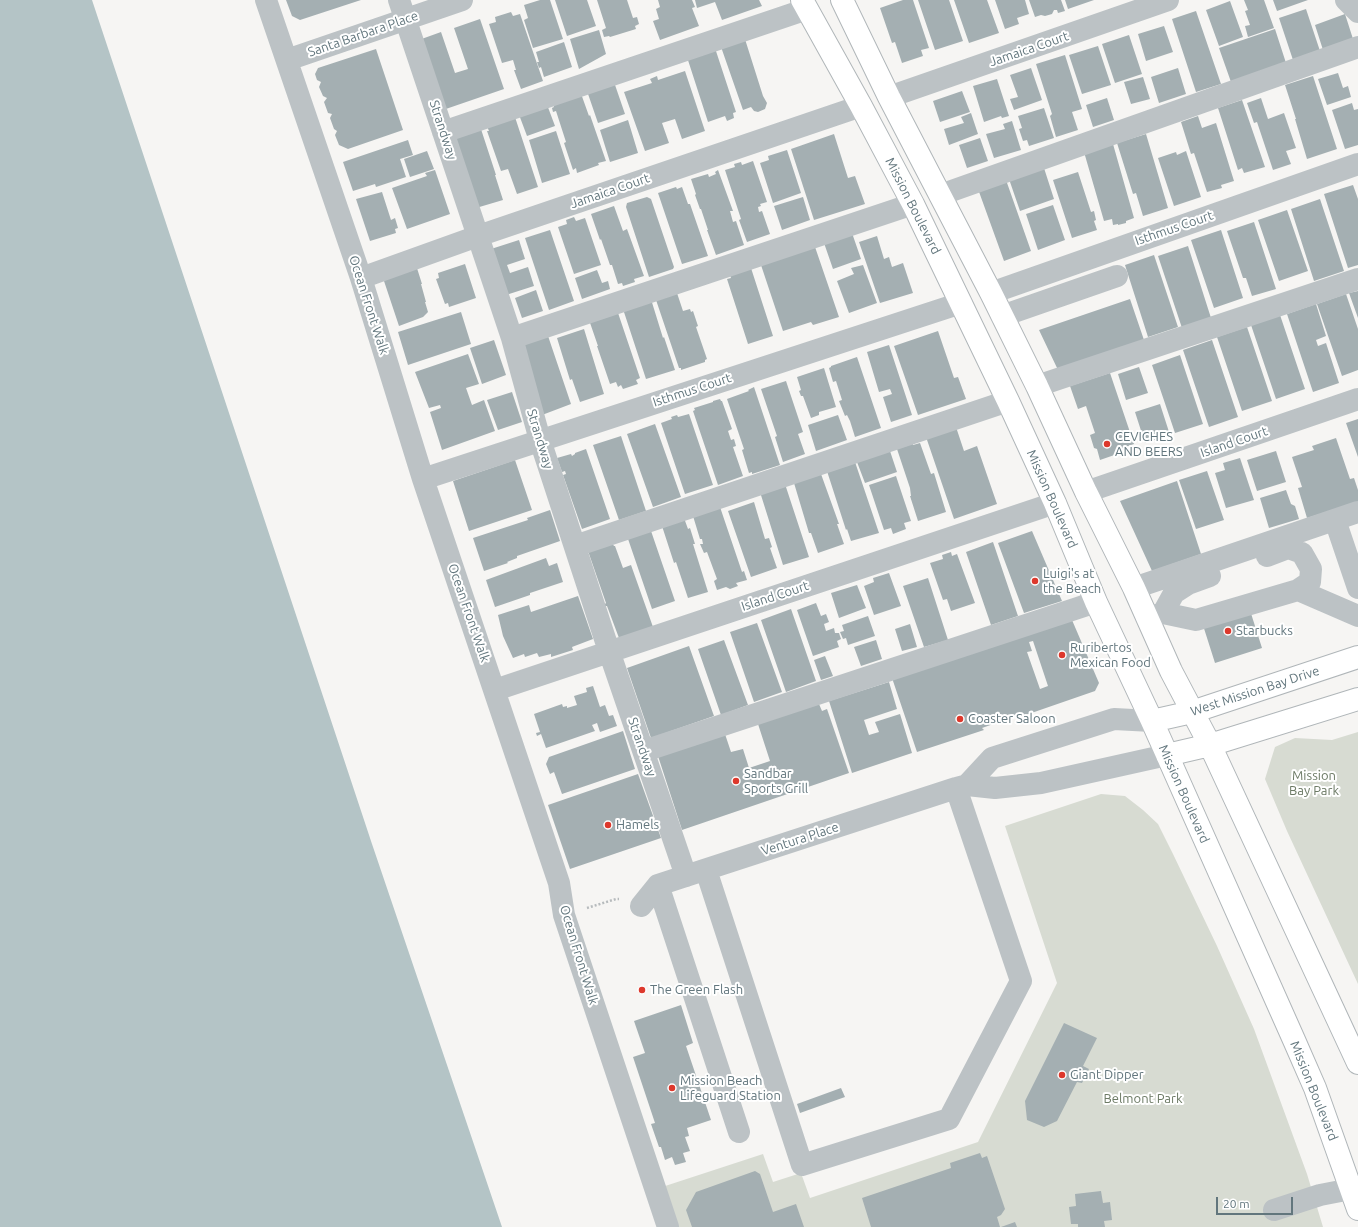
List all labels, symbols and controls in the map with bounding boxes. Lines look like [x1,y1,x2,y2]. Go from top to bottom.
street label: Santa Barbara Place [306,8,420,60]
street label: Jamaica Court [987,28,1071,70]
street label: Strandway [426,98,460,162]
street label: Mission Boulevard [882,155,944,257]
street label: Jamaica Court [568,170,652,212]
street label: Isthmus Court [1133,207,1215,249]
street label: Ocean Front Walk [346,253,392,357]
street label: Isthmus Court [651,370,733,410]
street label: Strandway [524,407,556,471]
street label: Island Court [1198,423,1270,461]
place label: CEVICHES AND BEERS [1115,429,1183,460]
marker: CEVICHES AND BEERS [1102,439,1112,449]
street label: Mission Boulevard [1023,447,1081,551]
street label: Ocean Front Walk [445,562,493,664]
place label: Luigi's at the Beach [1043,566,1101,597]
marker: Luigi's at the Beach [1030,576,1040,586]
street label: Island Court [739,578,811,614]
place label: Starbucks [1236,623,1293,639]
marker: Starbucks [1223,626,1233,636]
place label: Ruribertos Mexican Food [1070,640,1151,671]
marker: Ruribertos Mexican Food [1057,650,1067,660]
street label: West Mission Bay Drive [1189,663,1321,719]
place label: Coaster Saloon [968,711,1056,727]
marker: Coaster Saloon [955,714,965,724]
street label: Strandway [625,715,659,779]
street label: Mission Boulevard [1155,742,1213,846]
place label: Sandbar Sports Grill [744,766,808,797]
park label: Mission Bay Park [1289,768,1339,799]
marker: Sandbar Sports Grill [731,776,741,786]
place label: Hamels [616,817,659,833]
street label: Ventura Place [759,819,841,859]
marker: Hamels [603,820,613,830]
street label: Ocean Front Walk [556,903,602,1007]
place label: The Green Flash [650,982,743,998]
marker: The Green Flash [637,985,647,995]
street label: Mission Boulevard [1287,1039,1341,1143]
place label: Giant Dipper [1070,1067,1144,1083]
marker: Giant Dipper [1057,1070,1067,1080]
place label: Mission Beach Lifeguard Station [680,1073,781,1104]
marker: Mission Beach Lifeguard Station [667,1083,677,1093]
park label: Belmont Park [1103,1091,1183,1107]
scale bar [1218,1189,1295,1215]
text: 20 m [1223,1197,1250,1210]

